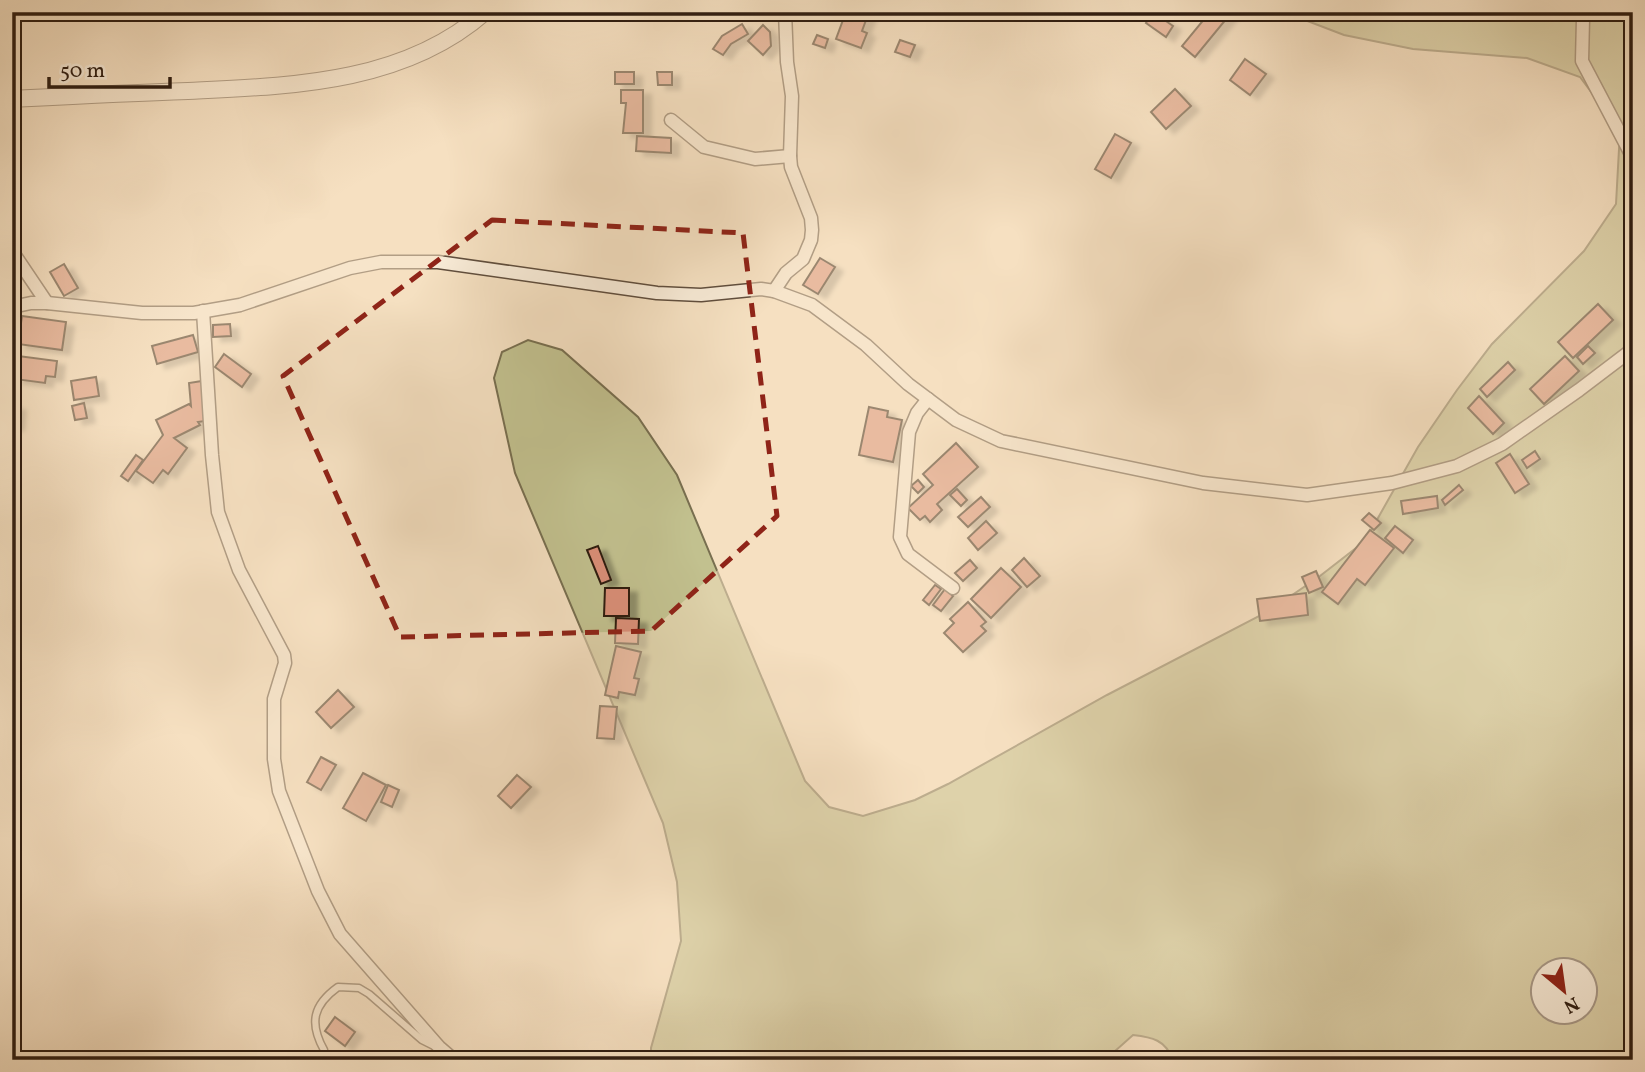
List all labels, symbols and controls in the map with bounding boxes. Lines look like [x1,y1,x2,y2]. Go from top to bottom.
scale bar [49,46,170,90]
text: 50 m [60,57,105,86]
north arrow [1530,956,1600,1026]
text: N [1559,989,1584,1019]

